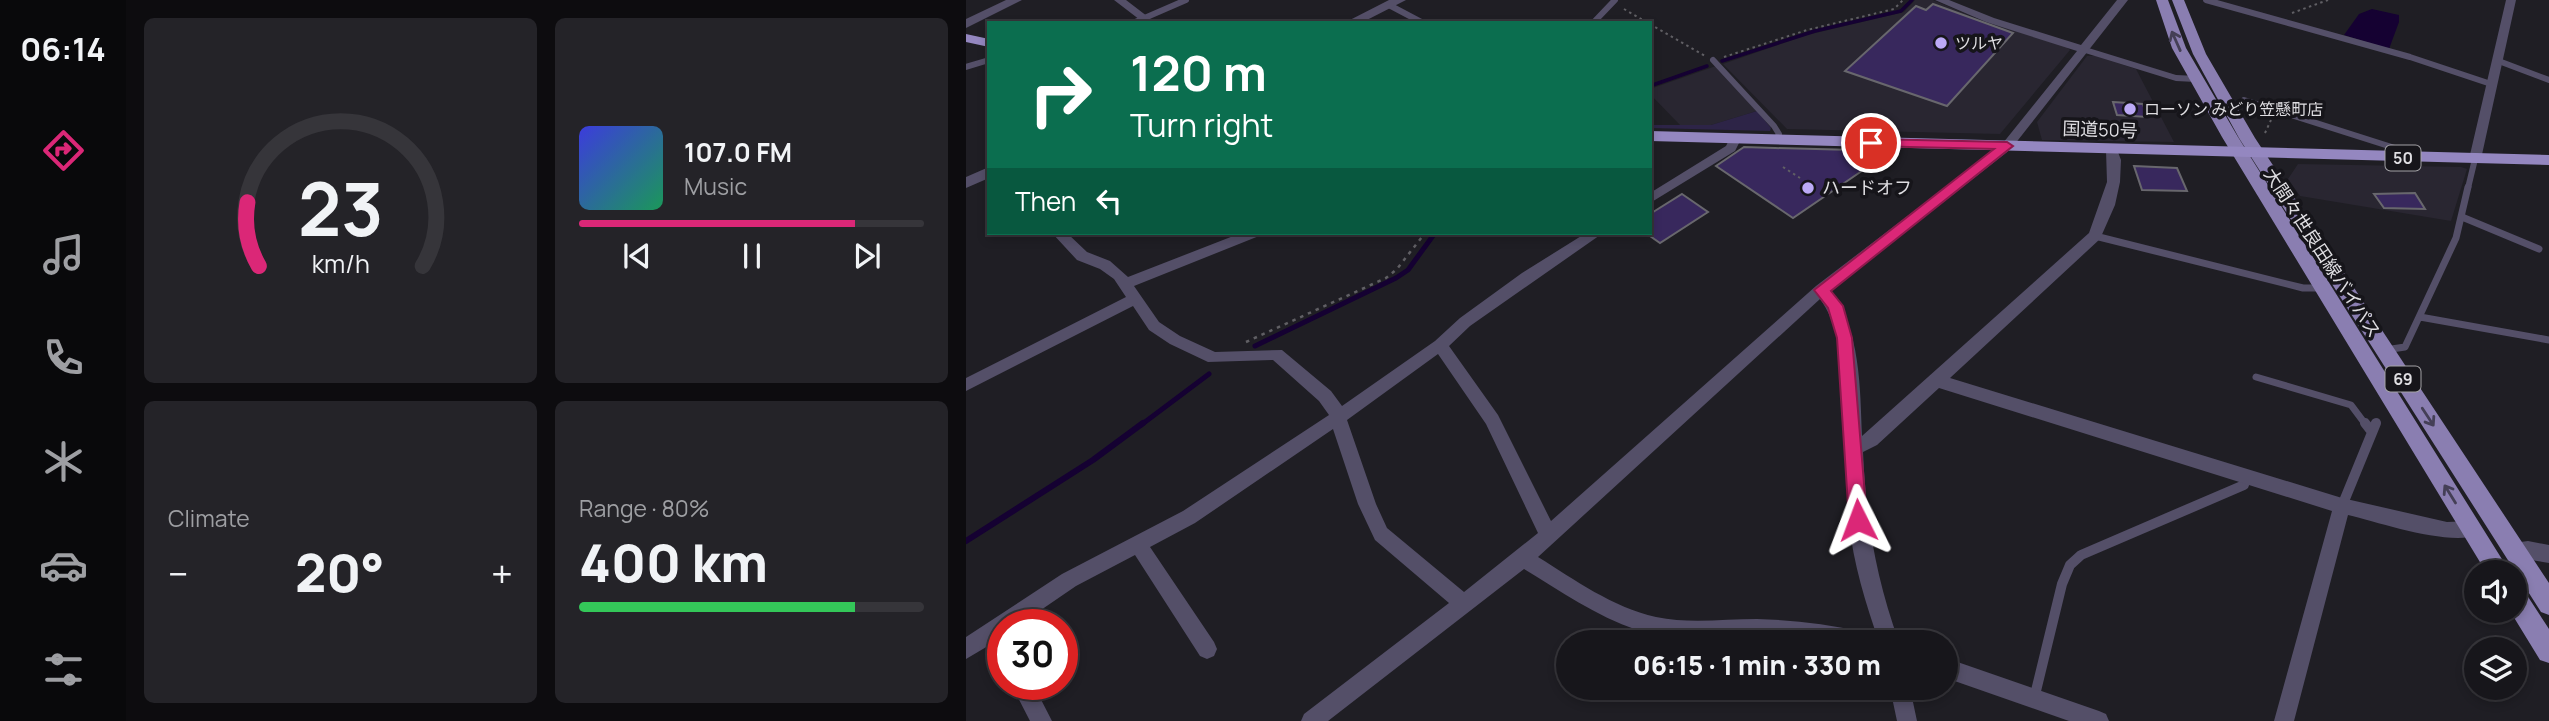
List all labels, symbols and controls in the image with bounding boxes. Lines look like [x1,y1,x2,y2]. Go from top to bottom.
text: 06:14 [20,27,106,71]
one-way arrow [2169,30,2182,52]
place label: ツルヤ [1955,32,2003,54]
marker: ツルヤ [1933,35,1949,51]
text: 120 m [1130,39,1267,106]
icon: right [1015,49,1106,140]
place label: ローソン みどり笠懸町店 [2144,98,2323,120]
marker: ローソン みどり笠懸町店 [2122,101,2138,117]
text: Turn right [1130,103,1273,147]
pin [1841,113,1901,173]
street label: 国道50号 [2062,116,2138,142]
icon: arrive [1852,124,1890,162]
icon: directions [39,126,88,175]
text: 107.0 FM [684,134,792,170]
road number: 50 [2386,146,2420,170]
text: 23 [298,159,383,259]
street label: 大間々世良田線バイパス [2259,163,2387,342]
text: Music [684,170,747,202]
place label: ハードオフ [1822,175,1912,199]
marker: ハードオフ [1800,180,1816,196]
icon: left [1090,182,1128,220]
text: Then [1015,183,1076,219]
icon: music [39,230,88,279]
icon: previous [618,237,656,275]
icon: pause [733,237,771,275]
icon: next [848,237,886,275]
text: km/h [311,246,370,281]
icon: phone [39,333,88,382]
road number: 69 [2386,366,2420,392]
one-way arrow [2421,407,2435,426]
icon: climate [39,437,88,486]
position arrow [1821,483,1895,557]
one-way arrow [2443,484,2457,504]
text: Range · 80% [579,492,710,524]
text: Climate [168,502,250,534]
text: 400 km [579,527,768,598]
text: 20° [295,537,385,608]
icon: car [39,541,88,590]
text: − [168,547,189,599]
text: + [491,547,513,599]
map controls [2464,560,2527,700]
button: sound [2464,560,2527,623]
speed limit sign: 30 [987,609,1078,700]
button: layers [2464,637,2527,700]
icon: filters [39,645,88,694]
text: 06:15 · 1 min · 330 m [1633,647,1881,683]

